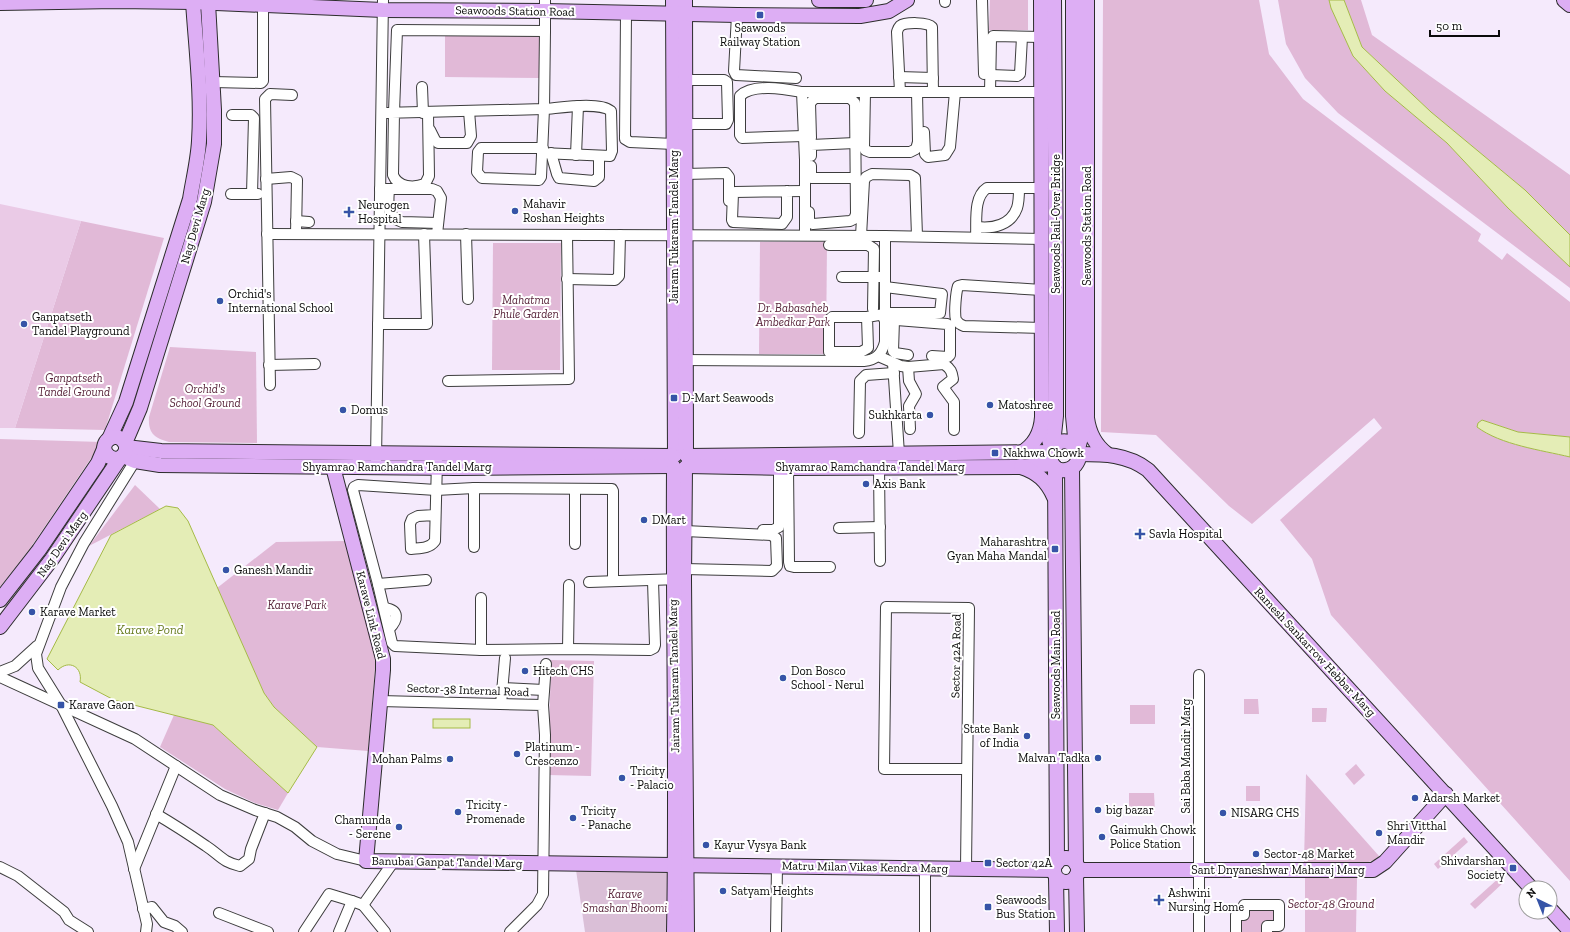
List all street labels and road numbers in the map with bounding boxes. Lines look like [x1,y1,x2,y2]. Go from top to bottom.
street label: Seawoods Station Road [455,3,575,19]
street label: Jairam Tukaram Tandel Marg [667,150,681,304]
street label: Seawoods Rail-Over Bridge [1049,154,1063,294]
street label: Seawoods Station Road [1080,166,1094,286]
street label: Nag Devi Marg [178,186,213,265]
street label: Shyamrao Ramchandra Tandel Marg [302,460,492,474]
street label: Shyamrao Ramchandra Tandel Marg [775,460,965,474]
street label: Nag Devi Marg [34,508,90,580]
street label: Karave Link Road [353,570,389,661]
street label: Ramesh Sankarrow Hebbar Marg [1252,585,1379,720]
street label: Jairam Tukaram Tandel Marg [666,599,682,753]
street label: Seawoods Main Road [1049,610,1063,719]
street label: Sector 42A Road [948,613,964,698]
street label: Sector-38 Internal Road [407,681,530,699]
street label: Sai Baba Mandir Marg [1179,698,1193,813]
street label: Banubai Ganpat Tandel Marg [371,854,523,870]
street label: Matru Milan Vikas Kendra Marg [782,859,949,875]
street label: Sant Dnyaneshwar Maharaj Marg [1191,863,1365,878]

